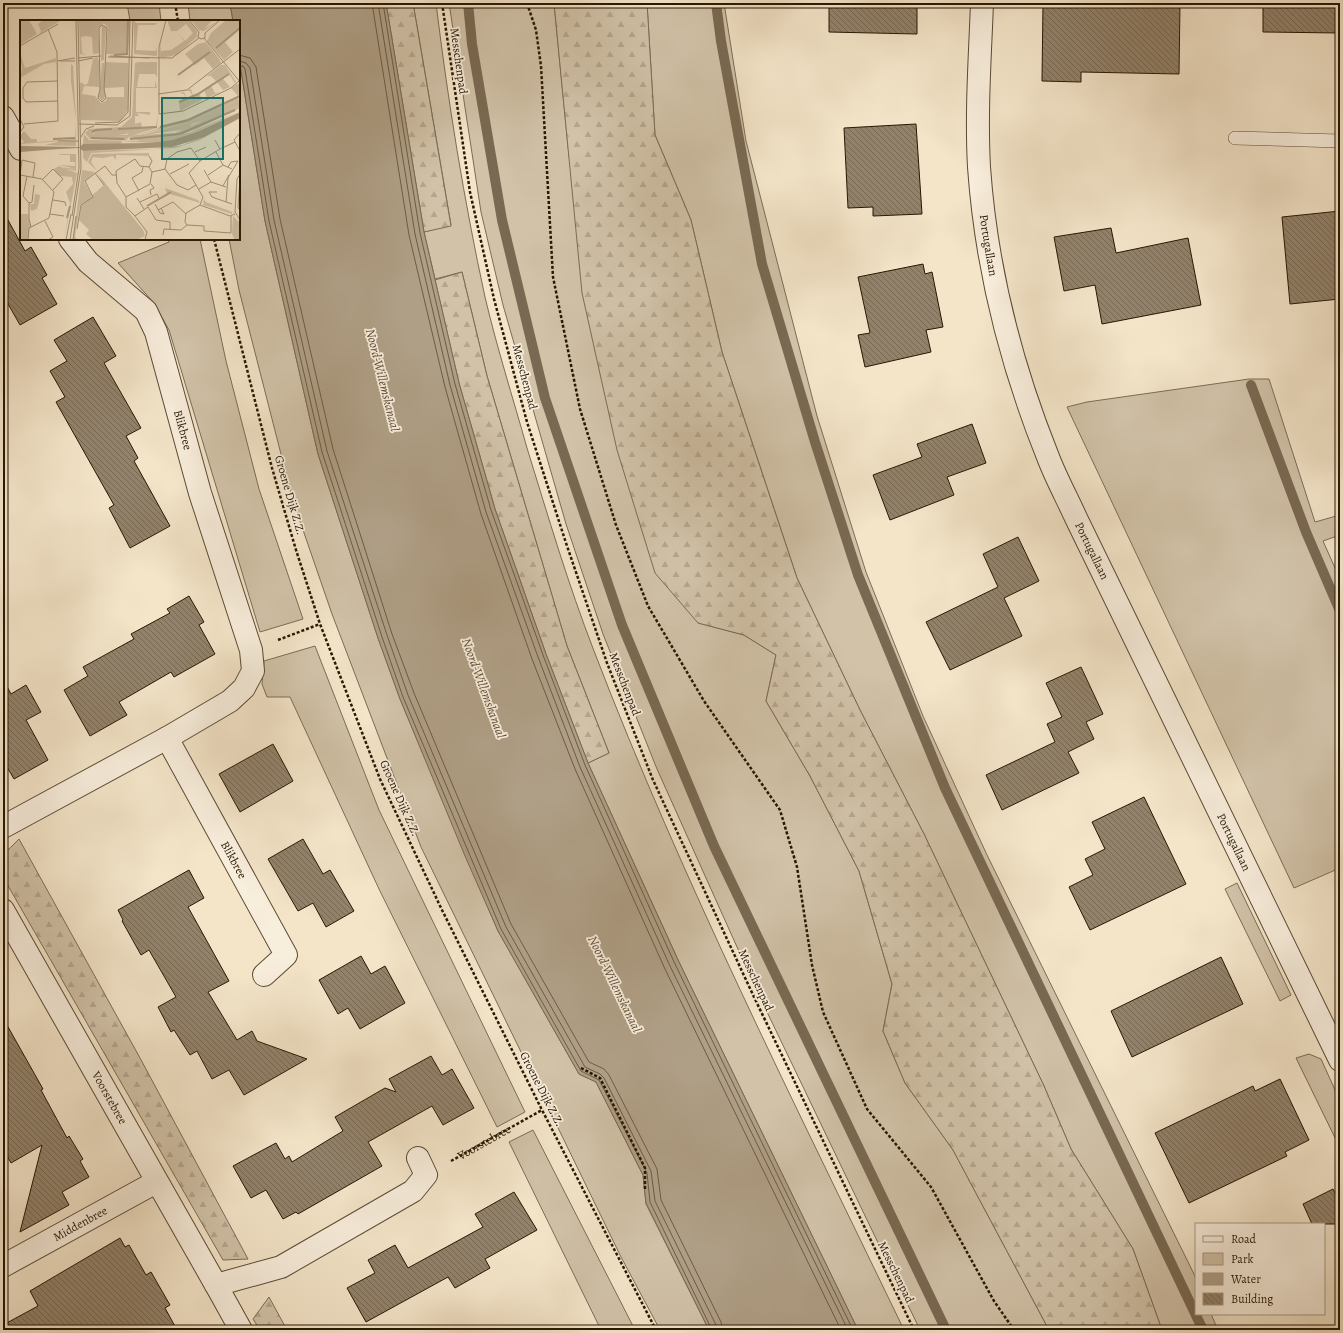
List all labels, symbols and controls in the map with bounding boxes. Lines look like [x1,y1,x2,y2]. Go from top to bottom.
inset map [20,20,240,240]
street label: Messchenpad [446,27,472,96]
street label: Portugallaan [976,214,1002,278]
water label: Noord-Willemskanaal [362,327,404,434]
street label: Messchenpad [509,343,542,412]
street label: Blikbree [170,408,196,452]
street label: Groene Dijk Z.Z. [271,453,309,537]
street label: Portugallaan [1071,519,1113,583]
water label: Noord-Willemskanaal [458,636,510,741]
street label: Messchenpad [606,650,645,719]
street label: Groene Dijk Z.Z. [376,757,424,839]
street label: Portugallaan [1213,811,1255,874]
street label: Blikbree [217,838,251,882]
water label: Noord-Willemskanaal [584,933,646,1036]
street label: Messchenpad [735,946,778,1014]
street label: Groene Dijk Z.Z. [516,1049,568,1129]
street label: Voorstebree [88,1068,131,1127]
street label: Voorstebree [454,1121,514,1164]
street label: Middenbree [50,1202,110,1245]
legend [1195,1223,1325,1315]
text: Road [1231,1231,1257,1247]
street label: Messchenpad [874,1238,918,1306]
text: Park [1231,1251,1254,1267]
text: Water [1230,1271,1261,1287]
text: Building [1231,1291,1273,1307]

